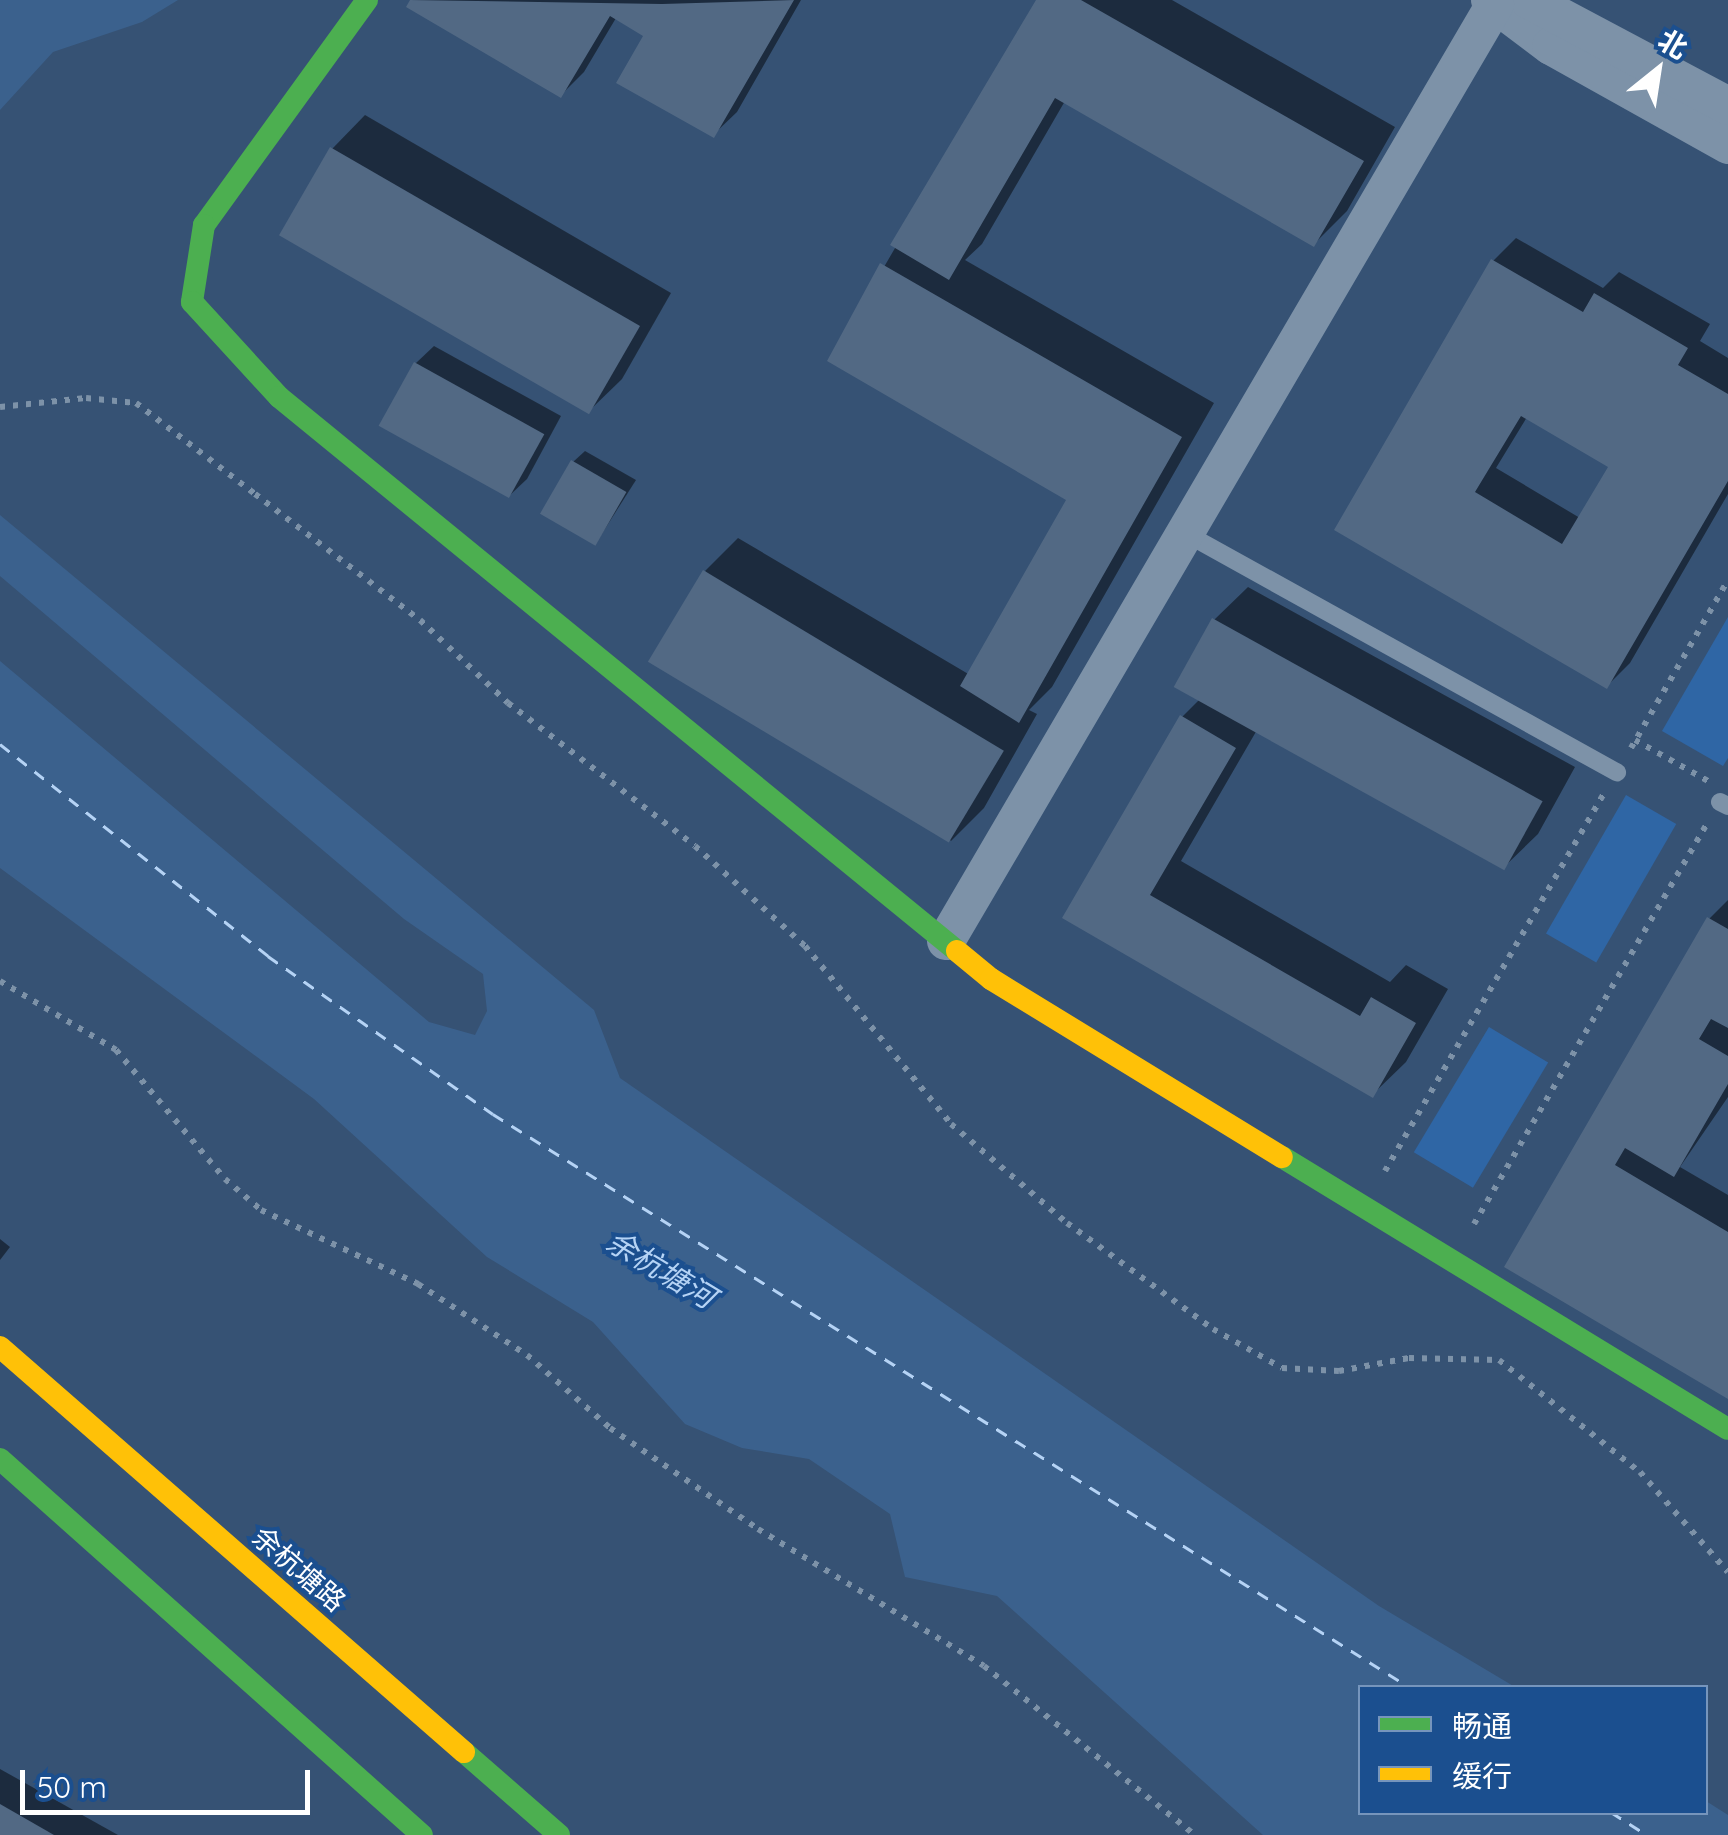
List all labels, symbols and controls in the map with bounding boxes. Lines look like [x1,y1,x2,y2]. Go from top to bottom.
north arrow [1608,20,1708,120]
text: 北 [1652,21,1694,66]
water label: 余杭塘河 [600,1223,722,1315]
street label: 余杭塘路 [246,1520,352,1618]
legend [1358,1685,1708,1815]
text: 畅通 [1452,1707,1512,1745]
scale bar [25,1750,315,1812]
text: 缓行 [1452,1757,1512,1795]
text: 50 m [37,1768,107,1806]

